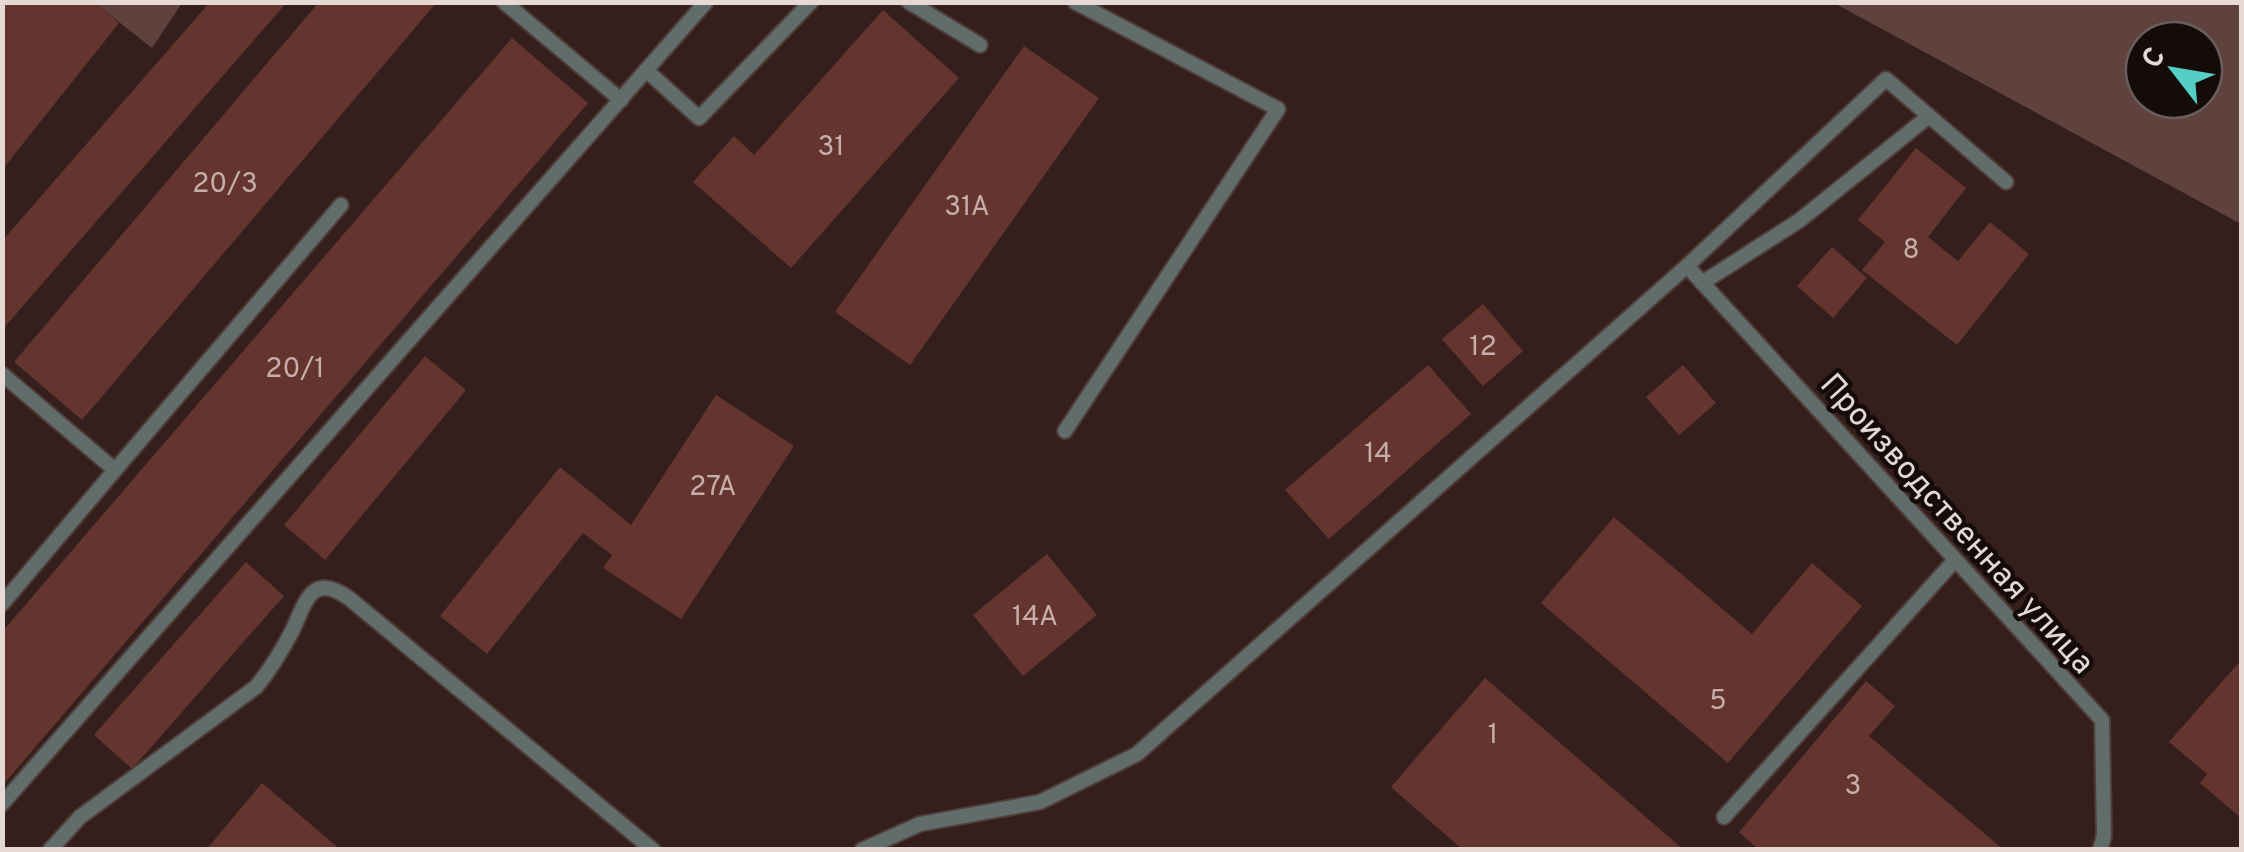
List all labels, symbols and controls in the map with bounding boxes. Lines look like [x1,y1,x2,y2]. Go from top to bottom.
north arrow [2124,20,2224,120]
text: С [2135,42,2175,76]
house number: 31 [817,130,845,166]
house number: 20/3 [192,167,258,203]
house number: 31А [944,190,990,226]
house number: 8 [1902,233,1920,269]
house number: 12 [1469,330,1497,366]
house number: 20/1 [265,352,325,388]
street label: Производственная улица [1810,366,2101,684]
house number: 14 [1364,437,1392,473]
house number: 27А [689,470,737,506]
house number: 14А [1012,600,1058,636]
house number: 5 [1709,684,1727,720]
house number: 1 [1488,718,1498,754]
house number: 3 [1845,769,1861,805]

